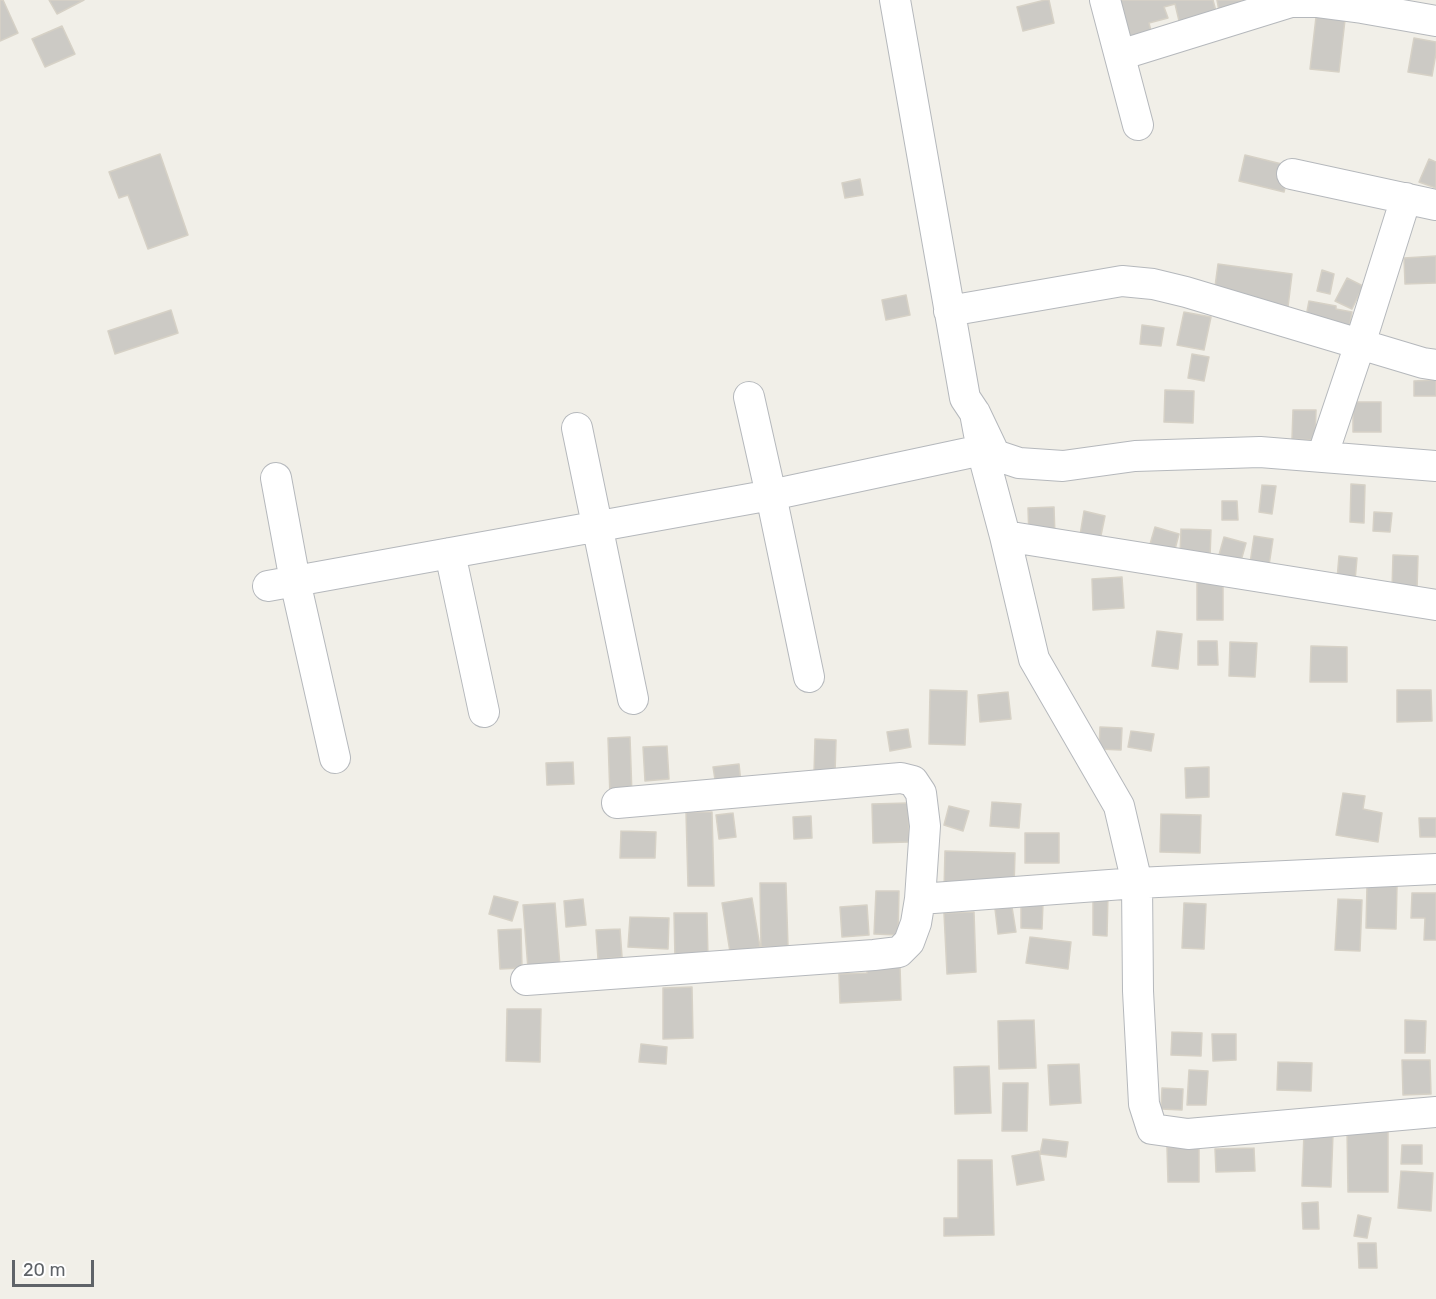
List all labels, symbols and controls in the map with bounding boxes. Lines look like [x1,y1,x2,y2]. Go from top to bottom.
scale bar [15,1248,98,1286]
text: 20 m [23,1259,65,1281]

